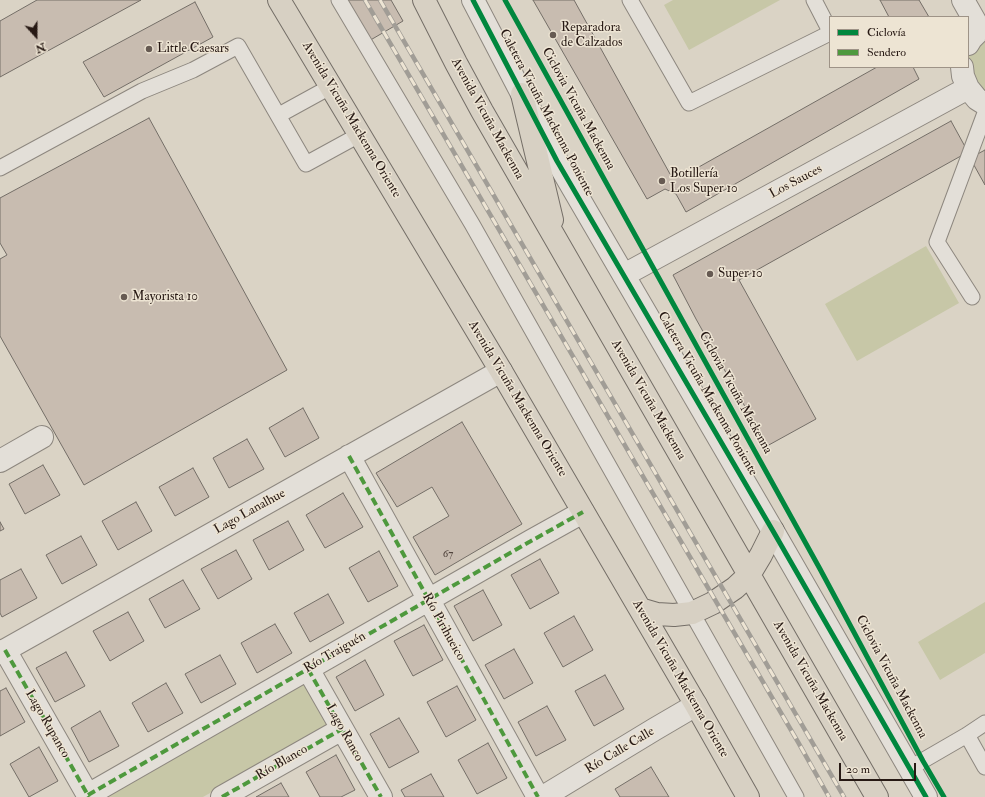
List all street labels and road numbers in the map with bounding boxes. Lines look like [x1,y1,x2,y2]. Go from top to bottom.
street label: Caletera Vicuña Mackenna Poniente [495,27,597,199]
street label: Avenida Vicuña Mackenna Oriente [298,39,404,201]
street label: Ciclovia Vicuña Mackenna [538,45,618,173]
street label: Avenida Vicuña Mackenna [447,56,527,182]
street label: Los Sauces [767,162,825,202]
street label: Caletera Vicuña Mackenna Poniente [654,309,760,479]
street label: Avenida Vicuña Mackenna Oriente [464,318,570,480]
street label: Ciclovia Vicuña Mackenna [695,329,775,457]
street label: Avenida Vicuña Mackenna [607,337,689,463]
street label: Lago Lanalhue [212,486,288,538]
street label: Río Pirihueico [418,591,468,663]
street label: Avenida Vicuña Mackenna Oriente [628,597,732,761]
street label: Ciclovia Vicuña Mackenna [852,613,930,741]
street label: Avenida Vicuña Mackenna [769,618,851,744]
street label: Río Traiguén [301,629,369,677]
street label: Lago Rupanco [21,687,73,761]
street label: Lago Ranco [322,702,366,764]
street label: Río Calle Calle [582,724,658,778]
street label: Río Blanco [253,742,311,784]

